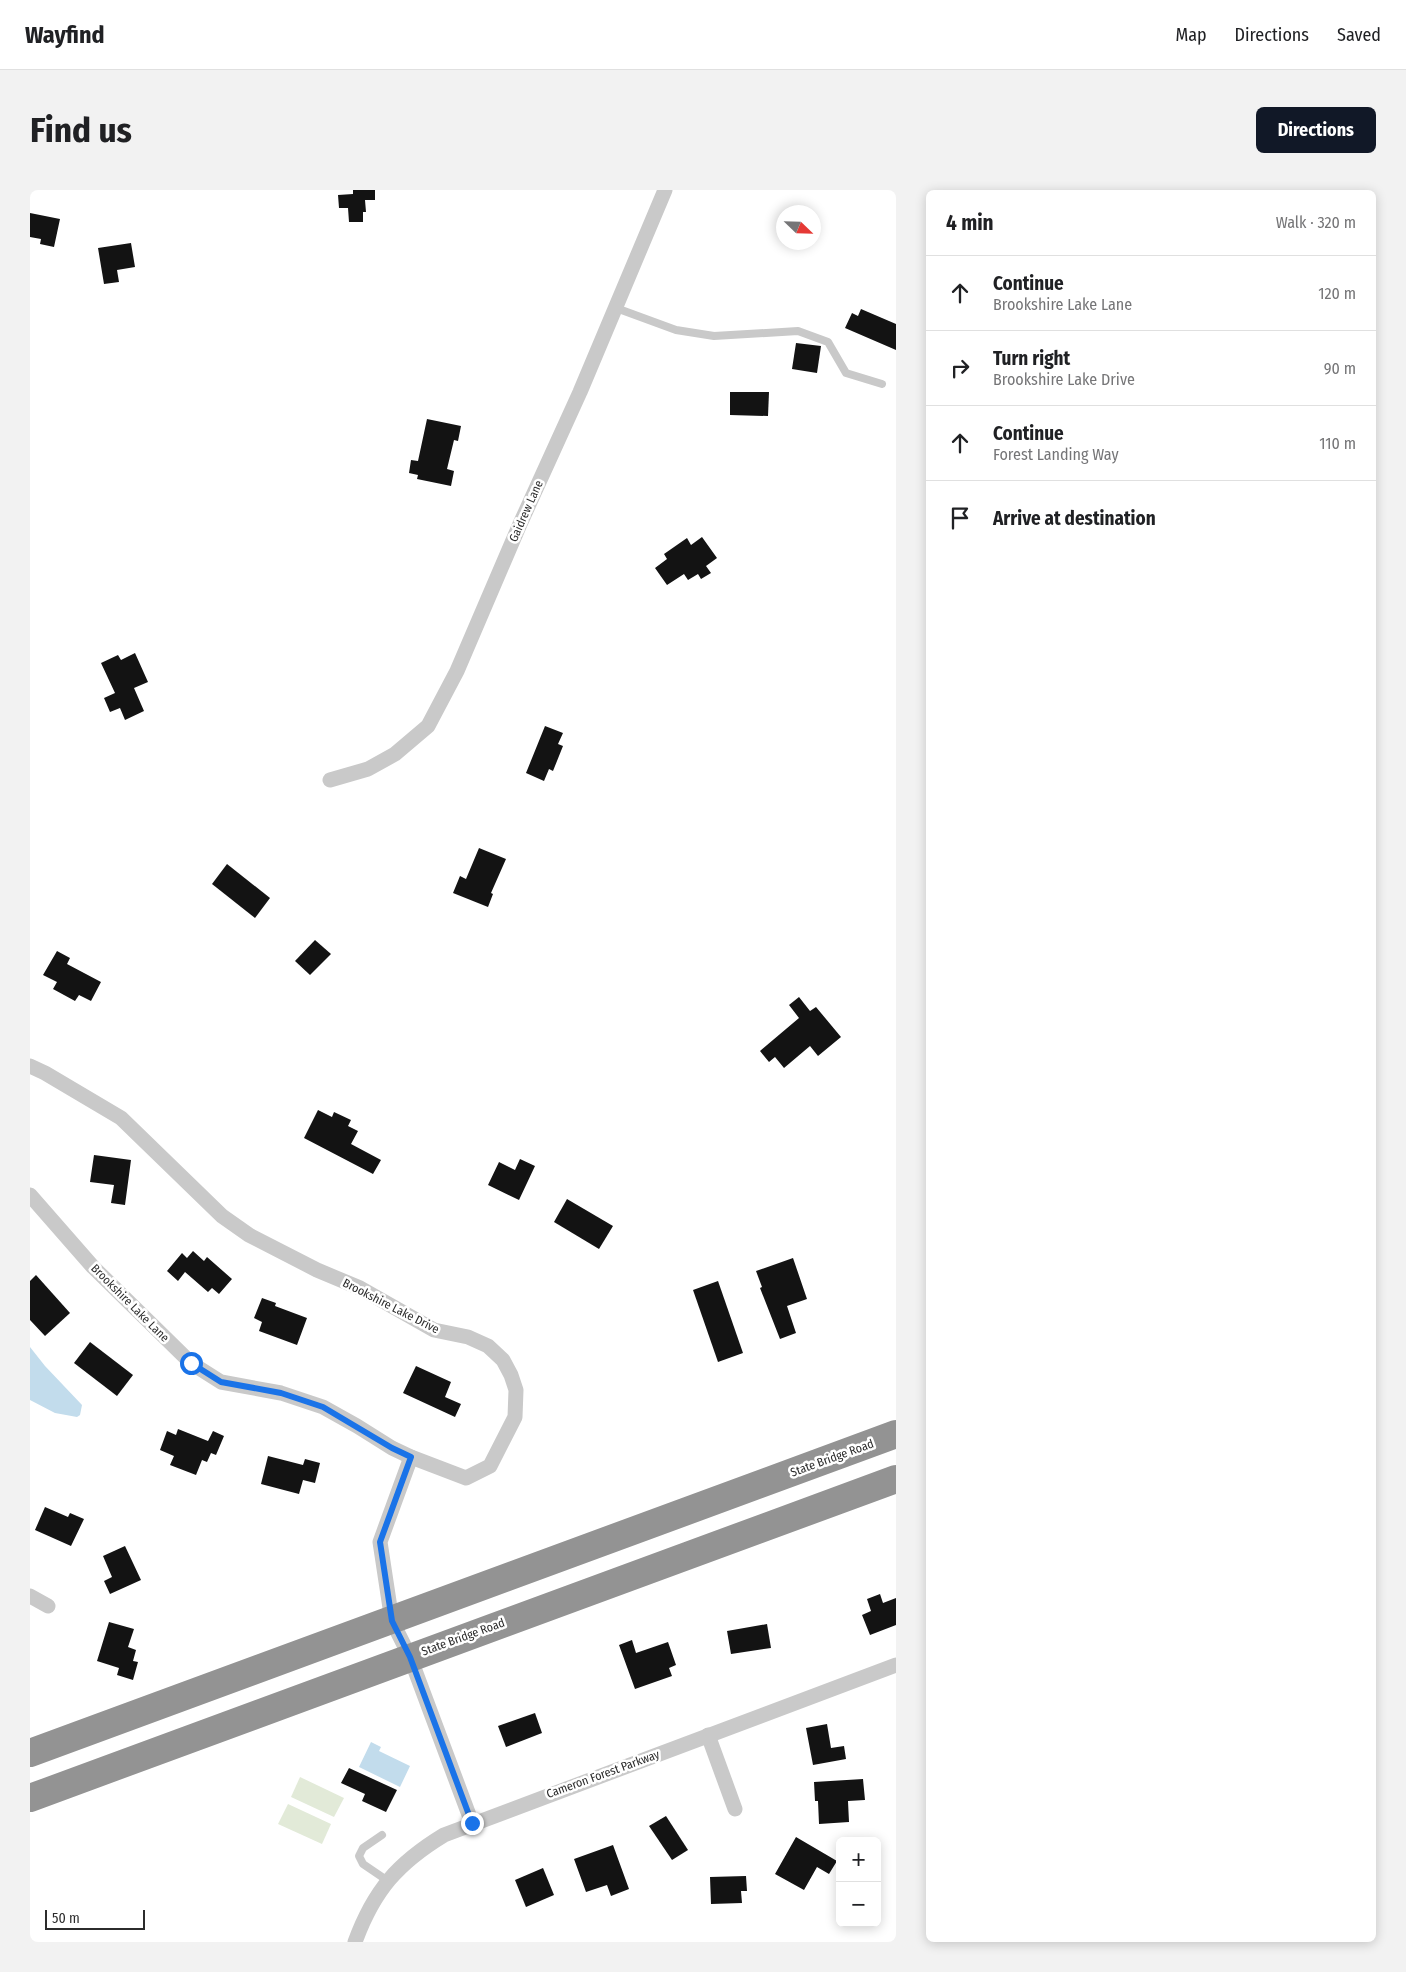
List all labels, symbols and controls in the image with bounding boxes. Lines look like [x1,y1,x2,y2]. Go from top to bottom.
text: Wayfind [25,21,105,49]
text: Map [1175,24,1207,46]
text: Directions [1235,24,1309,46]
text: Saved [1337,24,1381,46]
button: Directions [1256,107,1376,153]
text: Find us [30,109,132,151]
north arrow [776,205,821,250]
text: 4 min [946,210,994,236]
text: Walk · 320 m [1276,213,1356,232]
text: Continue [993,272,1064,295]
icon: ahead [946,279,974,307]
text: 120 m [1318,284,1356,303]
text: Brookshire Lake Lane [993,295,1132,314]
text: Turn right [993,347,1070,370]
icon: right [946,354,974,382]
text: 90 m [1324,359,1356,378]
text: Brookshire Lake Drive [993,370,1135,389]
text: Continue [993,422,1064,445]
icon: ahead [946,429,974,457]
text: 110 m [1319,434,1356,453]
text: Forest Landing Way [993,445,1119,464]
street label: Gaidrew Lane [506,478,546,544]
icon: arrive [946,504,974,532]
text: Arrive at destination [993,507,1156,530]
street label: Brookshire Lake Lane [88,1261,172,1345]
street label: Brookshire Lake Drive [340,1276,442,1336]
route start [180,1352,203,1375]
street label: State Bridge Road [789,1436,875,1480]
street label: State Bridge Road [420,1615,506,1659]
street label: Cameron Forest Parkway [545,1747,662,1801]
route end [461,1812,484,1835]
map controls [836,1837,881,1927]
button: + [836,1837,881,1882]
button: − [836,1882,881,1927]
scale bar [45,1907,145,1930]
text: 50 m [52,1910,80,1927]

